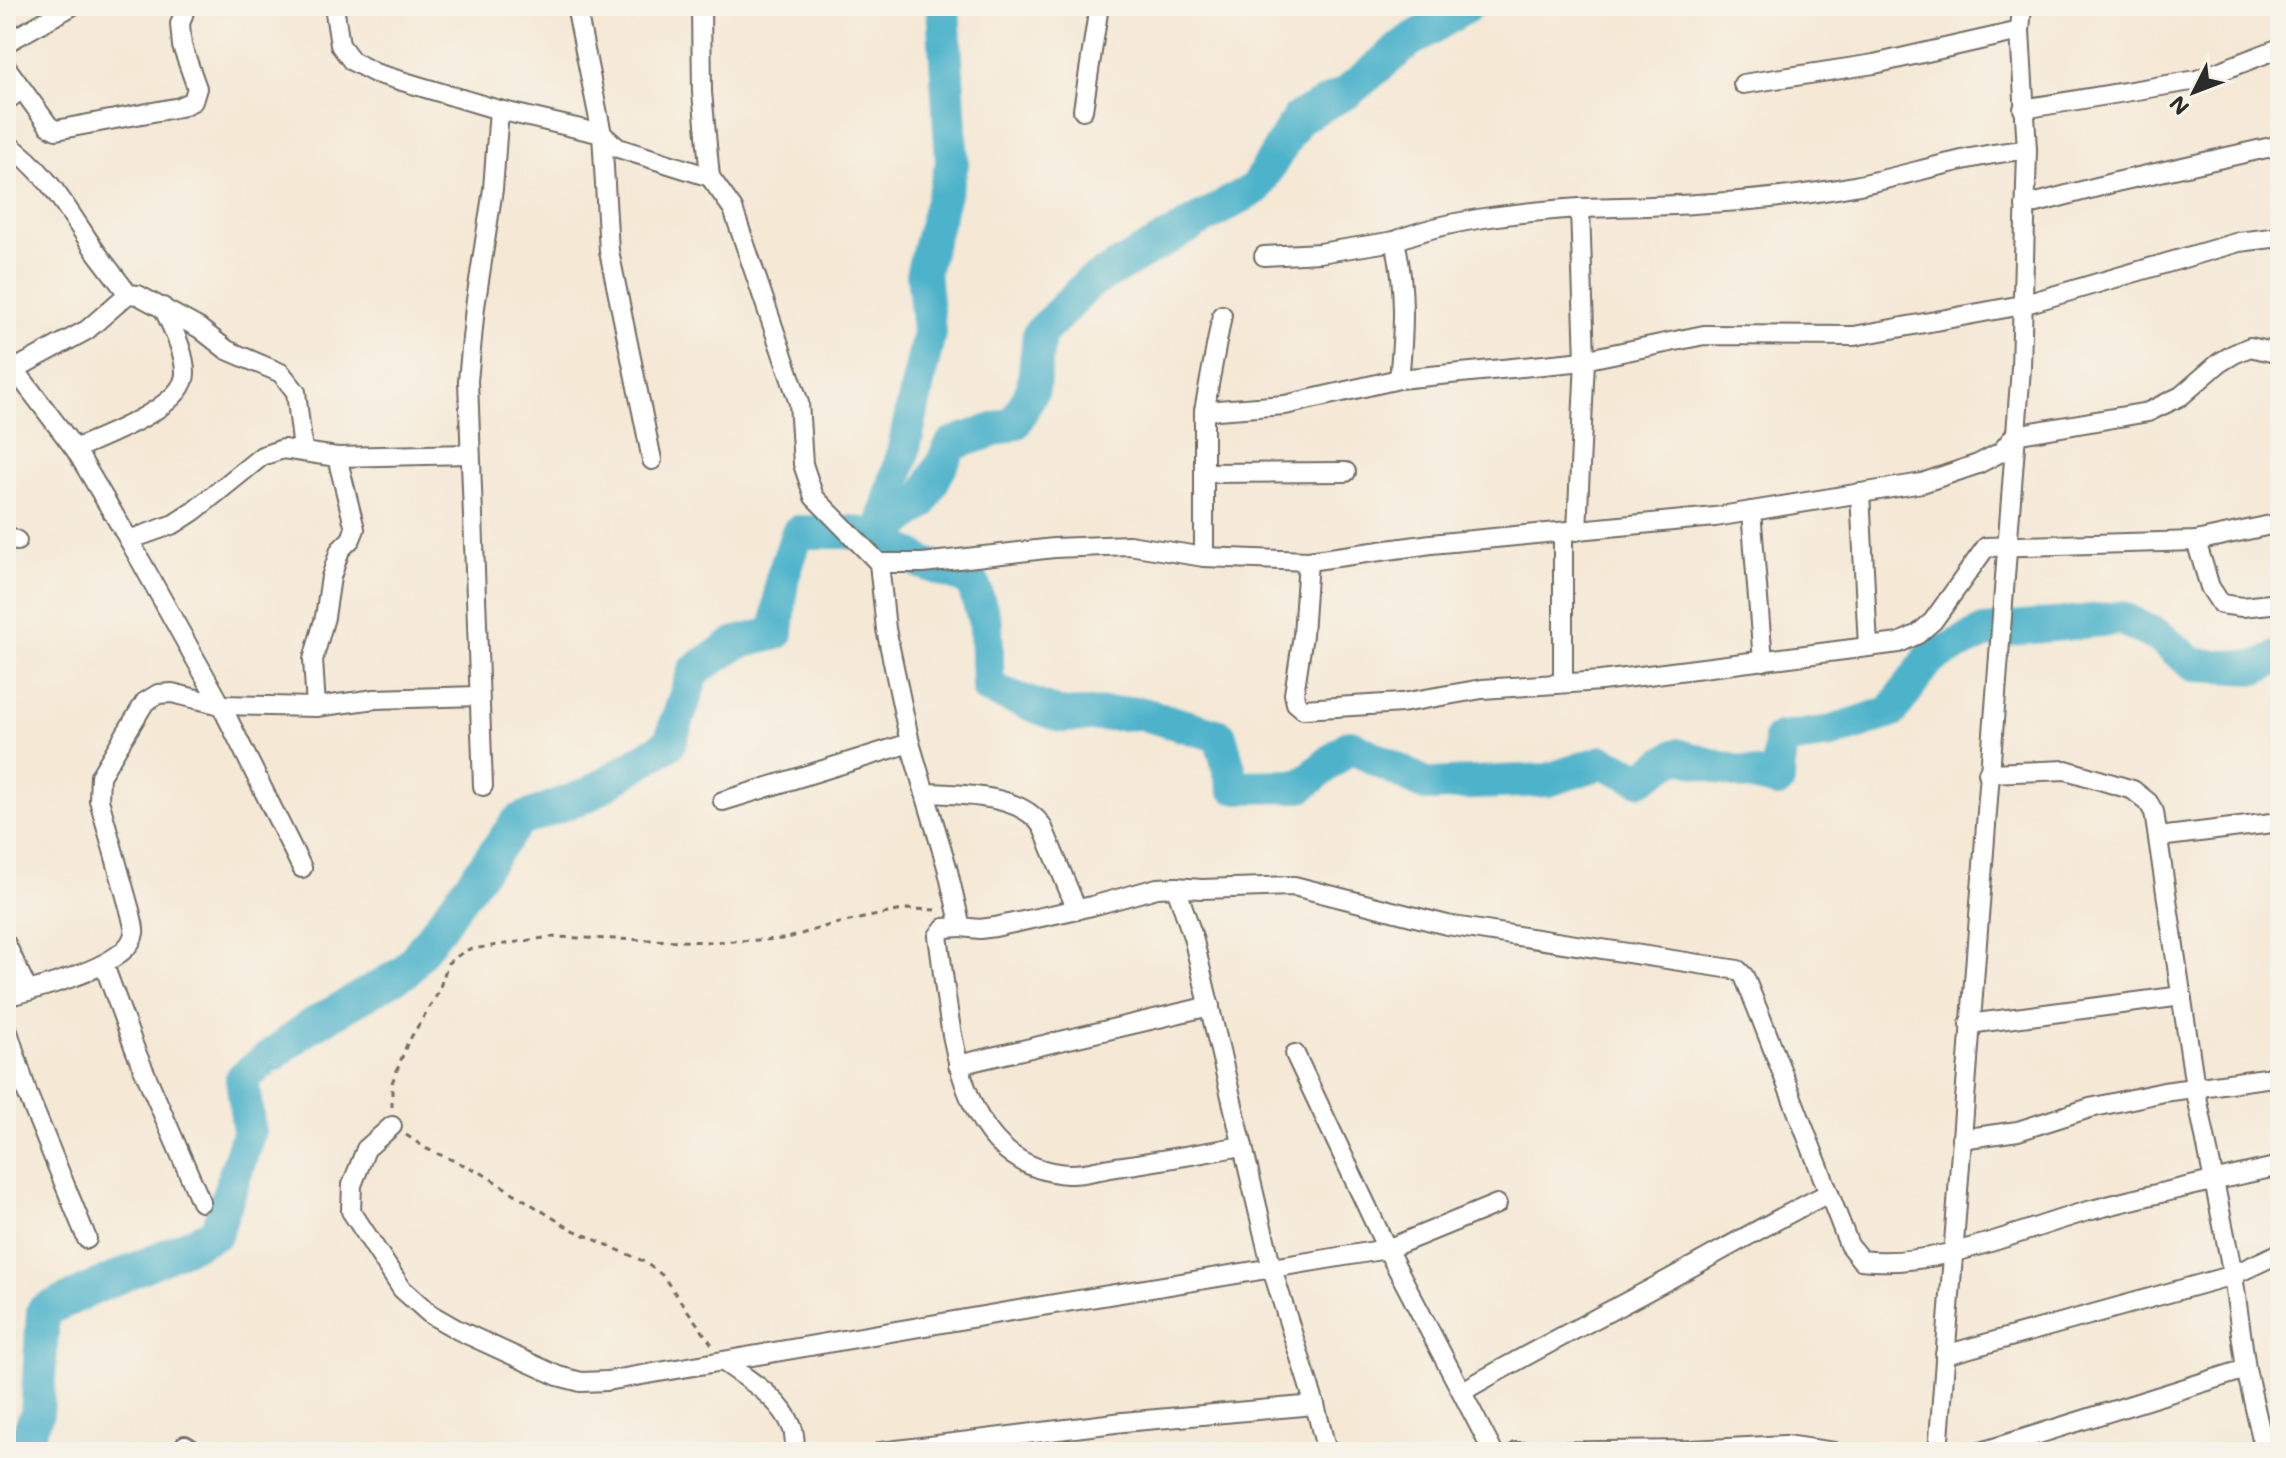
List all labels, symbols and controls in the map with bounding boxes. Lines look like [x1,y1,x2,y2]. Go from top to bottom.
north arrow [2154,52,2234,132]
text: N [2162,90,2195,122]

